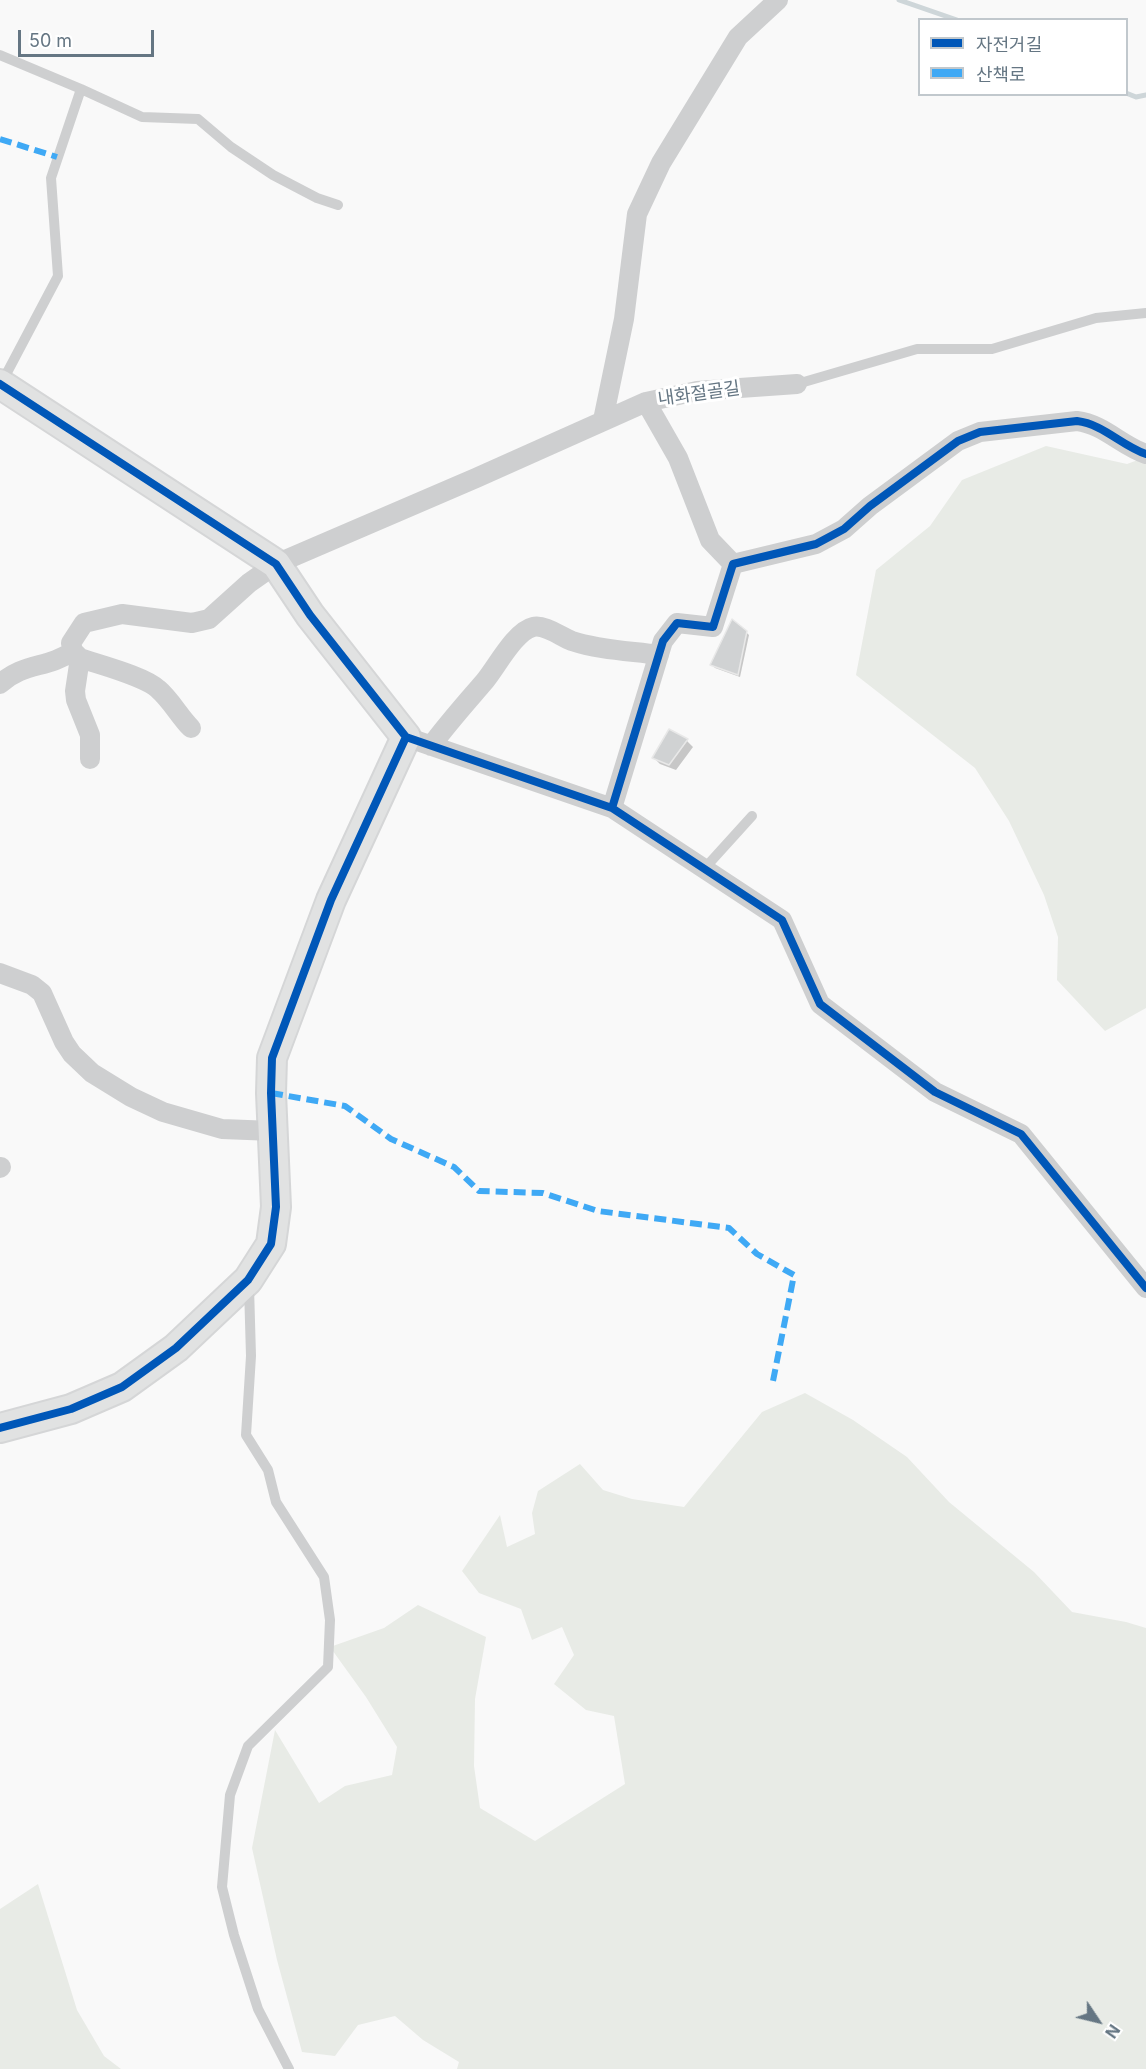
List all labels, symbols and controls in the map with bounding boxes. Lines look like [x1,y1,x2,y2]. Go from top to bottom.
scale bar [21,18,158,56]
legend [918,18,1128,96]
text: 50 m [29,30,72,51]
text: 자전거길 [976,34,1042,55]
text: 산책로 [976,64,1026,85]
street label: 내화절골길 [656,378,742,410]
north arrow [1068,1991,1128,2051]
text: N [1101,2021,1124,2042]

